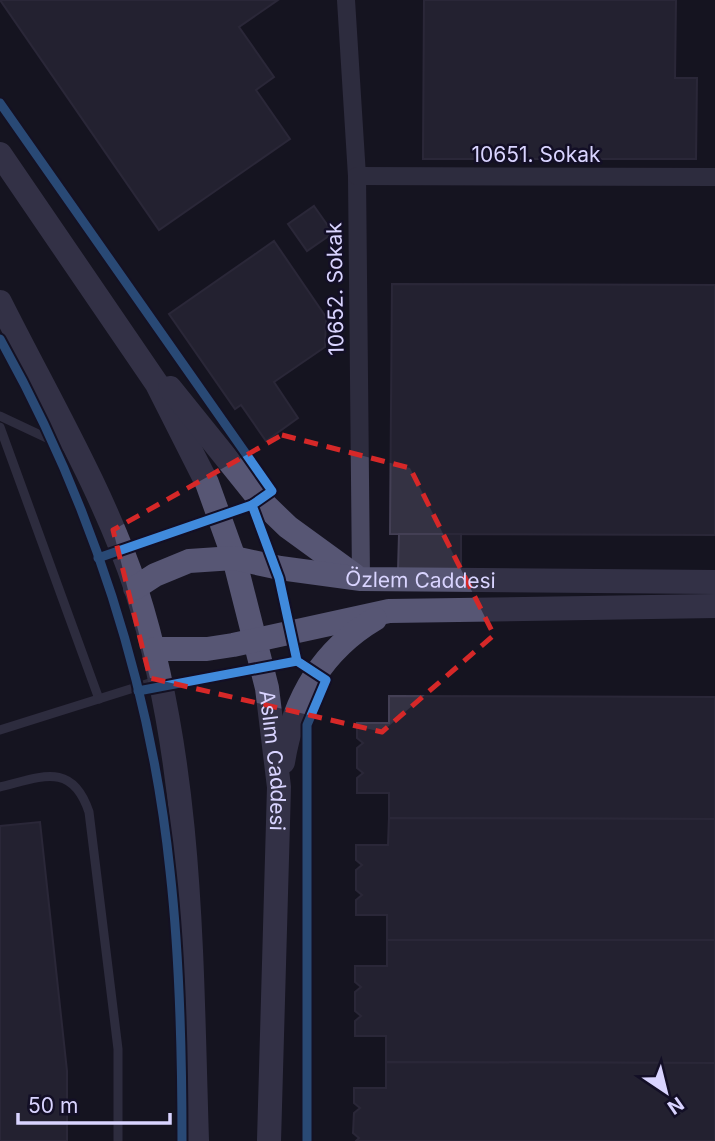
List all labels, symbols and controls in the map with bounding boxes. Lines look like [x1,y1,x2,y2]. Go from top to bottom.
street label: 10651. Sokak [472,142,601,167]
street label: 10652. Sokak [321,222,349,356]
street label: Özlem Caddesi [344,564,496,593]
street label: Aslım Caddesi [255,689,292,831]
north arrow [631,1057,701,1127]
scale bar [18,1082,170,1126]
text: N [663,1092,688,1119]
text: 50 m [28,1093,78,1118]

